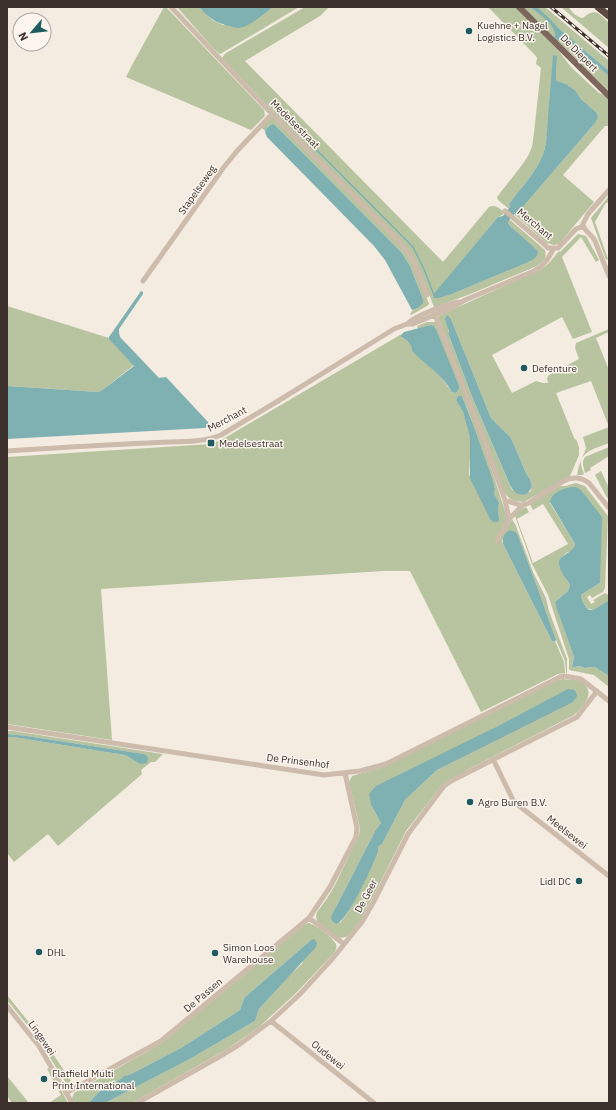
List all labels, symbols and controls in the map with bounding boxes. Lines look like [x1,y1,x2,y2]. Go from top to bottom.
north arrow [12,12,52,52]
place label: Kuehne + Nagel Logistics B.V. [477,19,548,44]
marker: Kuehne + Nagel Logistics B.V. [464,26,474,36]
text: N [15,30,31,43]
street label: De Diepert [558,32,601,75]
street label: Medelsestraat [268,97,323,152]
street label: Stapelseweg [175,162,219,217]
street label: Merchant [515,205,556,243]
place label: Defenture [532,362,577,375]
marker: Defenture [519,363,529,373]
street label: Merchant [205,403,249,435]
place label: Medelsestraat [219,437,284,450]
marker: Medelsestraat [206,438,216,448]
street label: De Prinsenhof [266,751,331,771]
place label: Agro Buren B.V. [478,796,547,809]
marker: Agro Buren B.V. [465,797,475,807]
street label: Meelsewei [544,812,590,852]
place label: Lidl DC [540,875,571,888]
marker: Lidl DC [574,876,584,886]
street label: De Geer [352,877,380,915]
place label: Simon Loos Warehouse [223,941,275,966]
place label: DHL [47,946,66,959]
marker: DHL [34,947,44,957]
marker: Simon Loos Warehouse [210,948,220,958]
street label: De Passen [181,975,225,1015]
street label: Lingewei [25,1018,59,1058]
street label: Oudewei [309,1037,347,1073]
place label: Flatfield Multi Print International [52,1067,135,1092]
marker: Flatfield Multi Print International [39,1074,49,1084]

